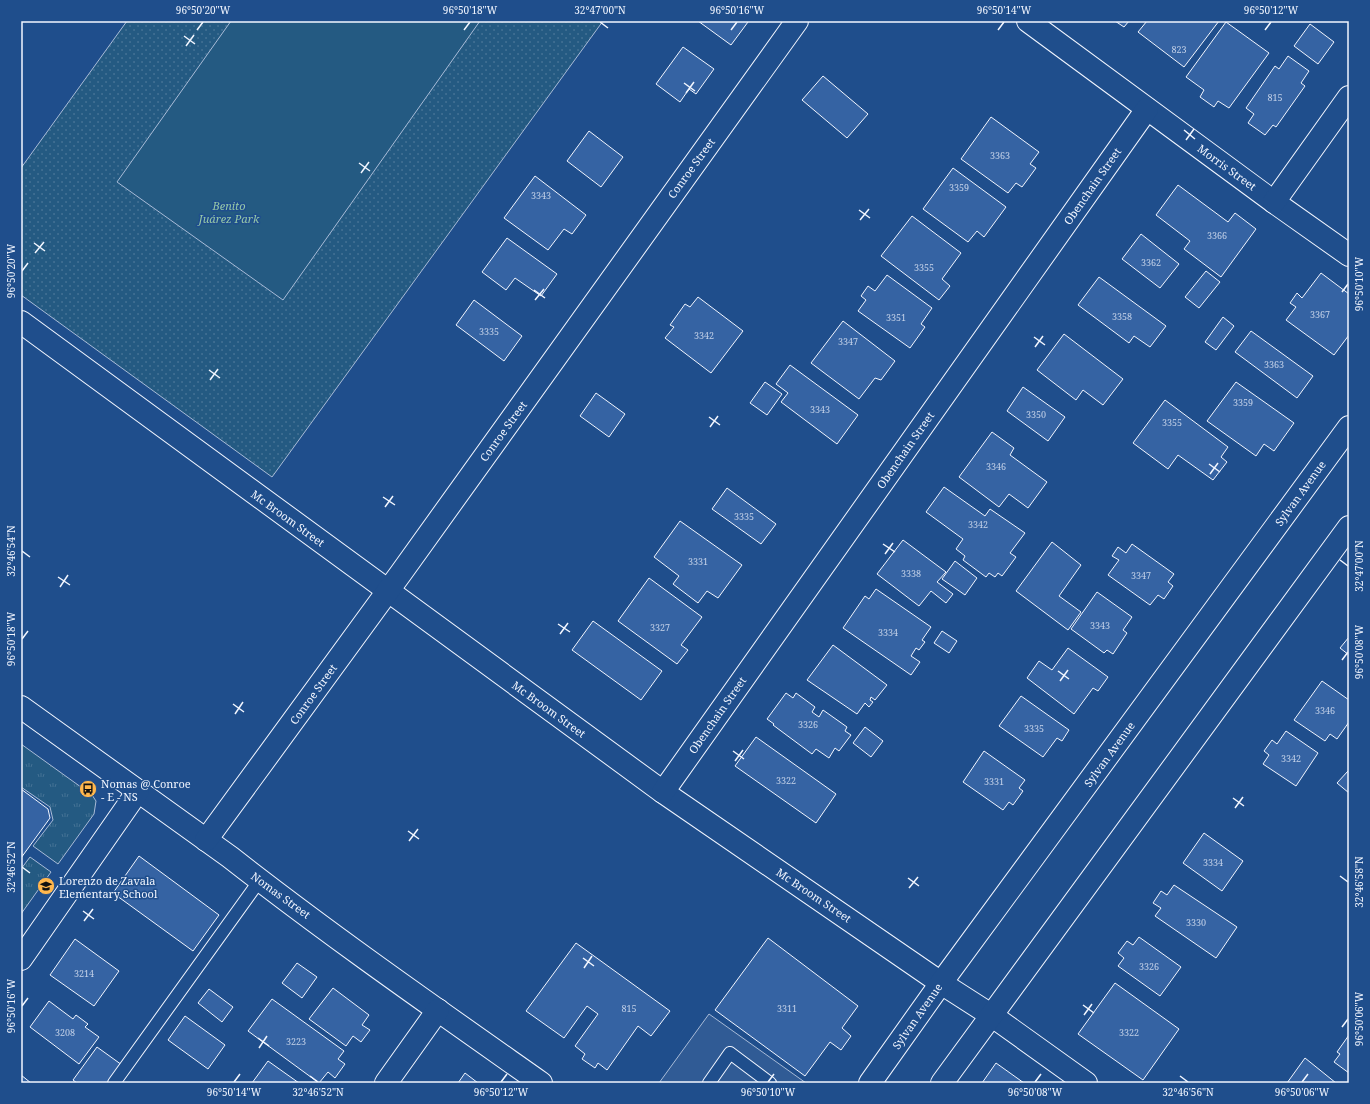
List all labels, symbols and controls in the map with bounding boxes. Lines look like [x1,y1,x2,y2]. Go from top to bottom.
text: 96°50'20"W [176,3,231,17]
text: 96°50'18"W [443,3,498,17]
text: 32°47'00"N [574,3,626,17]
text: 96°50'16"W [710,3,765,17]
text: 96°50'14"W [977,3,1032,17]
text: 96°50'12"W [1244,3,1299,17]
house number: 823 [1171,43,1187,56]
house number: 815 [1267,91,1283,104]
street label: Conroe Street [664,135,718,201]
street label: Morris Street [1195,141,1259,193]
street label: Obenchain Street [1060,144,1124,227]
house number: 3363 [990,149,1010,162]
house number: 3359 [949,181,969,194]
house number: 3343 [531,189,551,202]
park label: Benito Juárez Park [197,198,260,226]
house number: 3366 [1207,229,1227,242]
text: 96°50'20"W [4,243,18,298]
house number: 3362 [1141,256,1161,269]
text: 96°50'10"W [1352,256,1366,311]
house number: 3355 [914,261,934,274]
house number: 3367 [1310,308,1330,321]
house number: 3358 [1112,310,1132,323]
house number: 3351 [886,311,906,324]
house number: 3335 [479,325,499,338]
house number: 3342 [694,329,714,342]
house number: 3347 [838,335,858,348]
house number: 3363 [1264,358,1284,371]
house number: 3359 [1233,396,1253,409]
street label: Conroe Street [476,398,530,464]
house number: 3343 [810,403,830,416]
street label: Obenchain Street [873,408,937,491]
house number: 3350 [1026,408,1046,421]
house number: 3355 [1162,416,1182,429]
street label: Sylvan Avenue [1271,457,1329,529]
house number: 3346 [986,460,1006,473]
street label: Mc Broom Street [248,486,328,550]
house number: 3335 [734,510,754,523]
house number: 3342 [968,518,988,531]
text: 32°46'54"N [4,525,18,577]
text: 32°47'00"N [1352,540,1366,592]
house number: 3331 [688,555,708,568]
house number: 3338 [901,567,921,580]
house number: 3347 [1131,569,1151,582]
text: 96°50'18"W [4,611,18,666]
house number: 3343 [1090,619,1110,632]
house number: 3327 [650,621,670,634]
text: 96°50'08"W [1352,624,1366,679]
house number: 3334 [878,626,898,639]
street label: Conroe Street [286,661,340,727]
street label: Obenchain Street [685,673,749,756]
street label: Mc Broom Street [509,677,589,741]
house number: 3346 [1315,704,1335,717]
house number: 3326 [798,718,818,731]
street label: Sylvan Avenue [1080,718,1138,790]
house number: 3335 [1024,722,1044,735]
house number: 3342 [1281,752,1301,765]
house number: 3322 [776,774,796,787]
house number: 3331 [984,775,1004,788]
place label: Nomas @ Conroe - E - NS [101,776,191,804]
bus stop icon: Nomas @ Conroe - E - NS [78,779,98,799]
text: 32°46'52"N [4,841,18,893]
house number: 3334 [1203,856,1223,869]
text: 32°46'58"N [1352,856,1366,908]
street label: Mc Broom Street [773,864,855,926]
street label: Nomas Street [248,868,314,922]
place label: Lorenzo de Zavala Elementary School [59,873,158,901]
school or university icon: Lorenzo de Zavala Elementary School [36,876,56,896]
house number: 3330 [1186,916,1206,929]
house number: 3326 [1139,960,1159,973]
house number: 3214 [74,967,94,980]
text: 96°50'16"W [4,978,18,1033]
street label: Sylvan Avenue [889,980,945,1052]
text: 96°50'06"W [1352,991,1366,1046]
house number: 815 [621,1002,637,1015]
house number: 3311 [777,1002,797,1015]
house number: 3208 [55,1026,75,1039]
house number: 3322 [1119,1026,1139,1039]
house number: 3223 [286,1035,306,1048]
text: 96°50'14"W [207,1085,262,1099]
text: 32°46'52"N [292,1085,344,1099]
text: 96°50'12"W [474,1085,529,1099]
text: 96°50'10"W [741,1085,796,1099]
text: 96°50'08"W [1008,1085,1063,1099]
text: 32°46'56"N [1162,1085,1214,1099]
text: 96°50'06"W [1275,1085,1330,1099]

